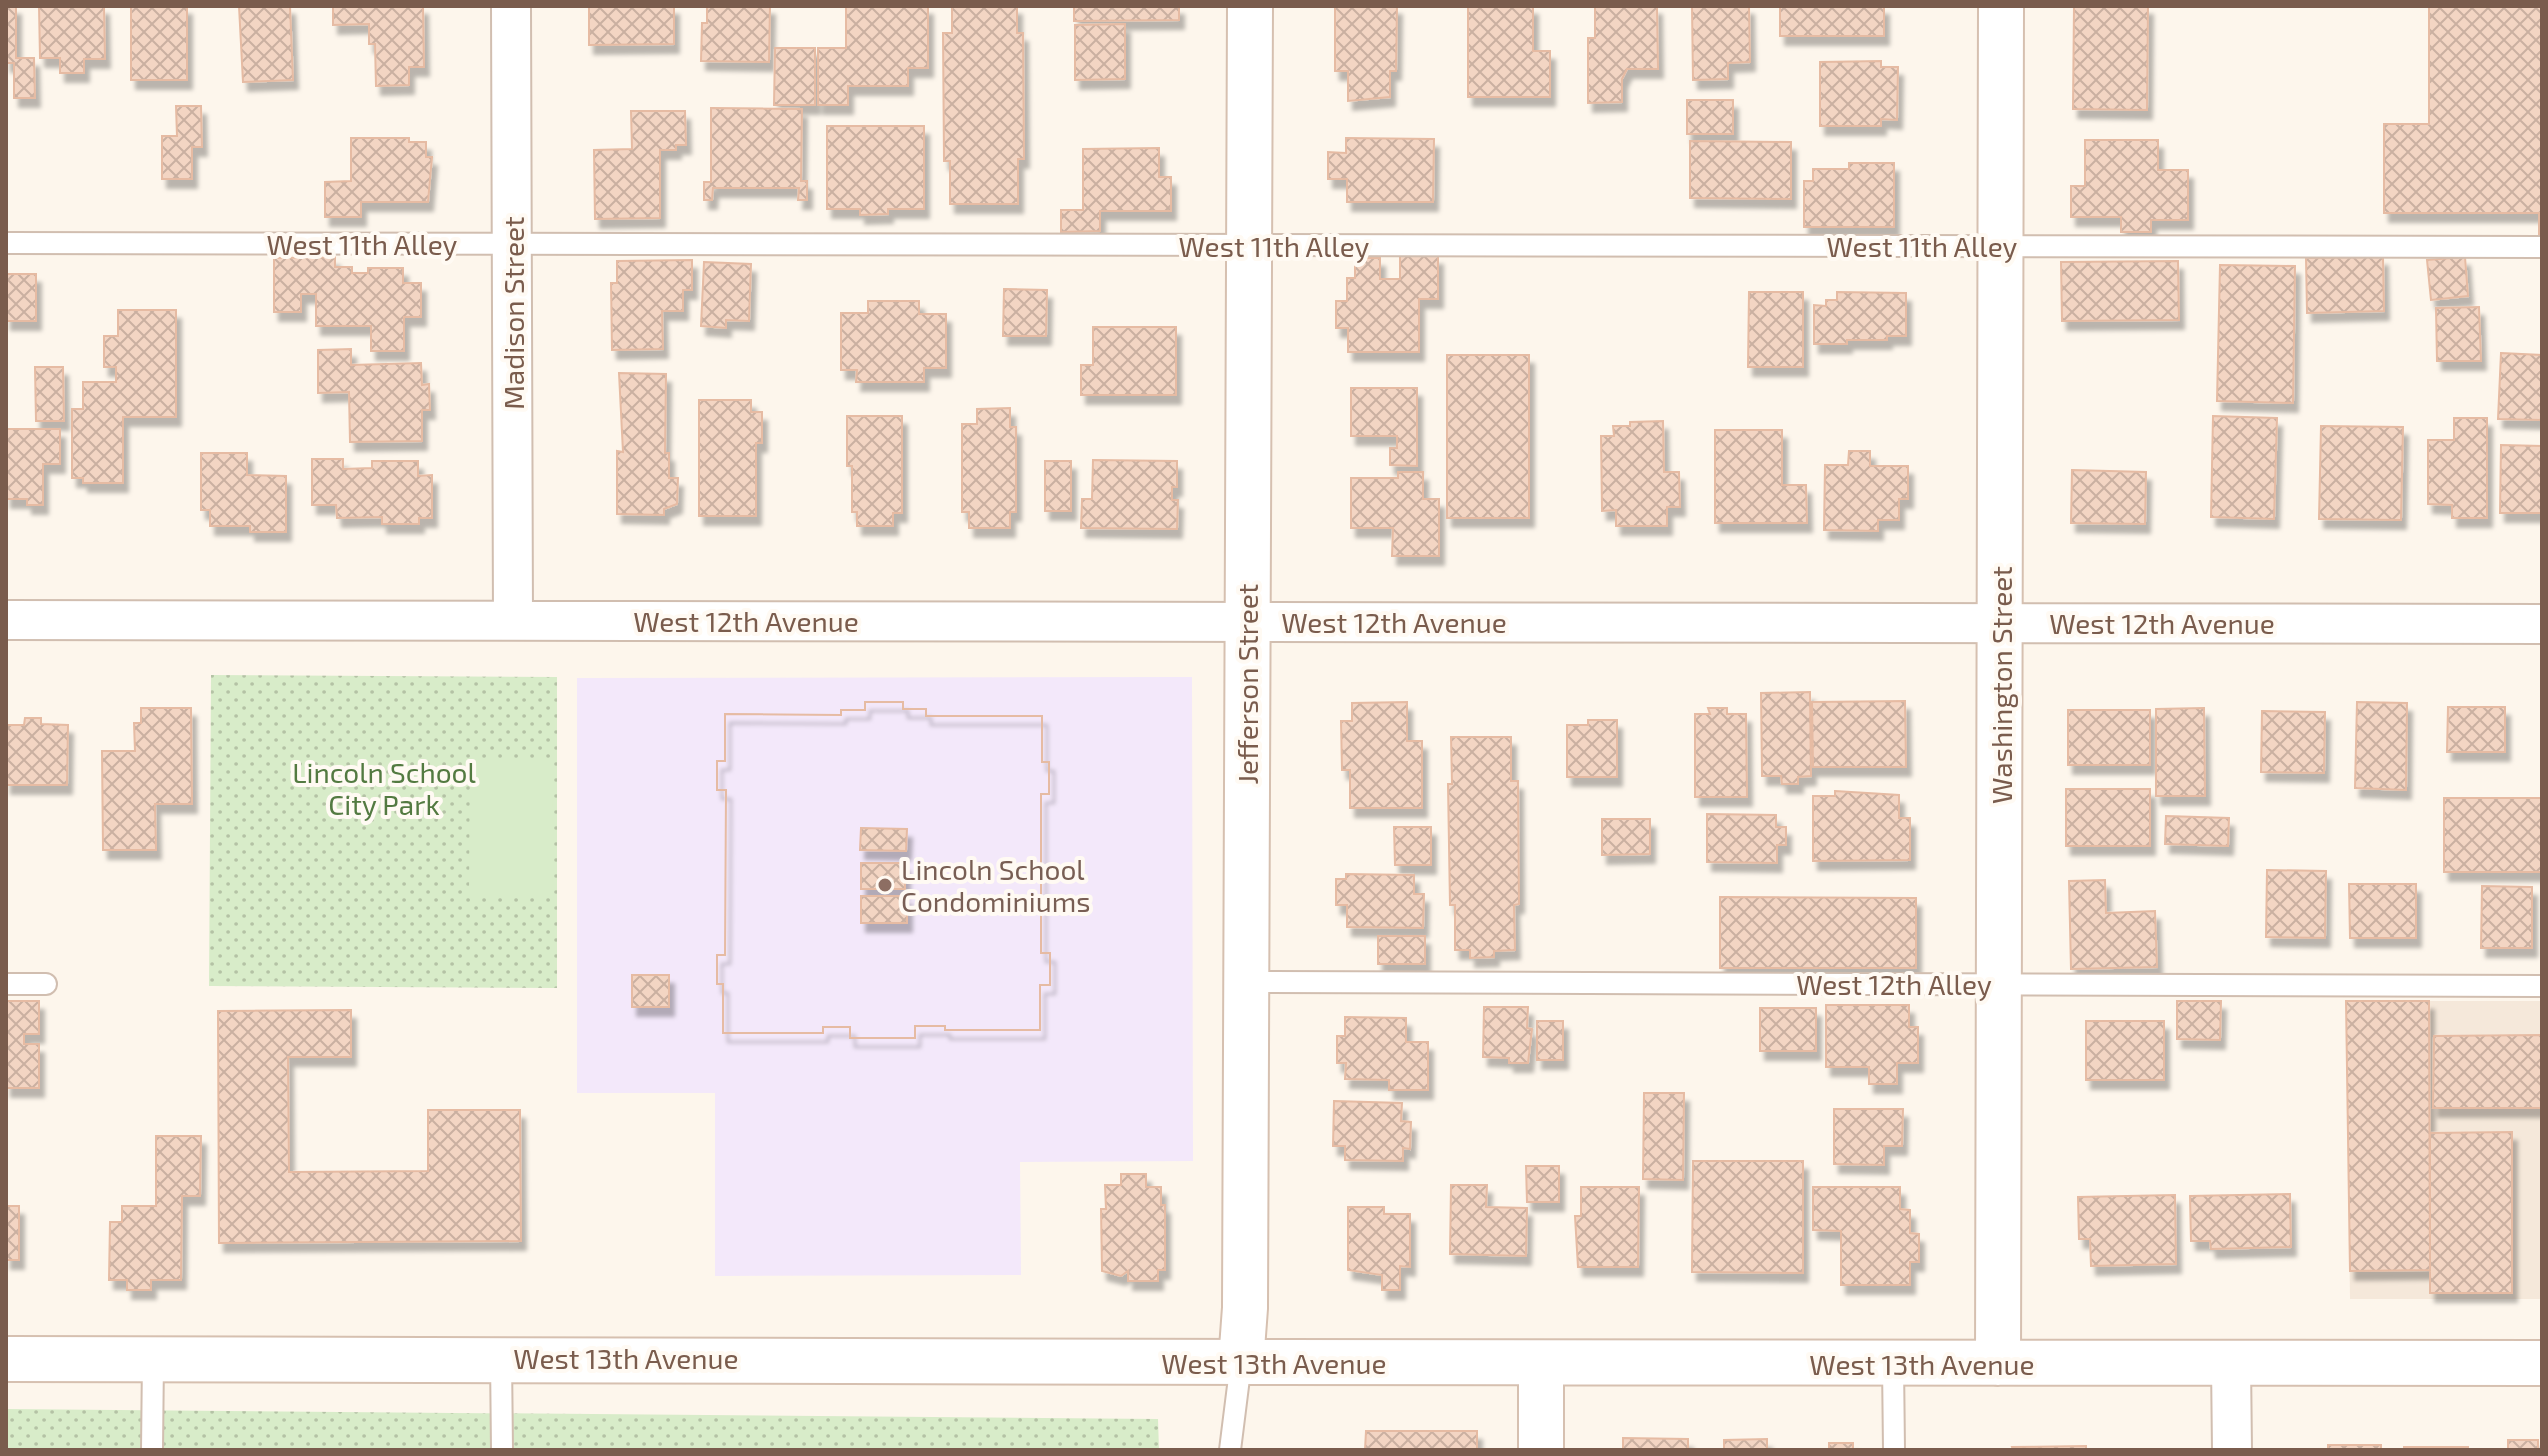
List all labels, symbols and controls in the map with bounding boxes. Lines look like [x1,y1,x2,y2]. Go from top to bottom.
street label: Madison Street [496,216,530,410]
street label: West 11th Alley [267,227,458,261]
street label: West 11th Alley [1179,229,1370,263]
street label: West 11th Alley [1827,229,2018,263]
street label: Washington Street [1984,566,2018,804]
street label: Jefferson Street [1230,584,1264,784]
street label: West 12th Avenue [633,604,859,638]
street label: West 12th Avenue [1281,605,1507,639]
street label: West 12th Avenue [2049,606,2275,640]
park label: Lincoln School City Park [292,755,476,821]
place label: Lincoln School Condominiums [901,852,1090,918]
marker: Lincoln School Condominiums [876,876,894,894]
street label: West 12th Alley [1796,967,1992,1001]
street label: West 13th Avenue [513,1341,739,1375]
street label: West 13th Avenue [1161,1346,1387,1380]
street label: West 13th Avenue [1809,1347,2035,1381]

